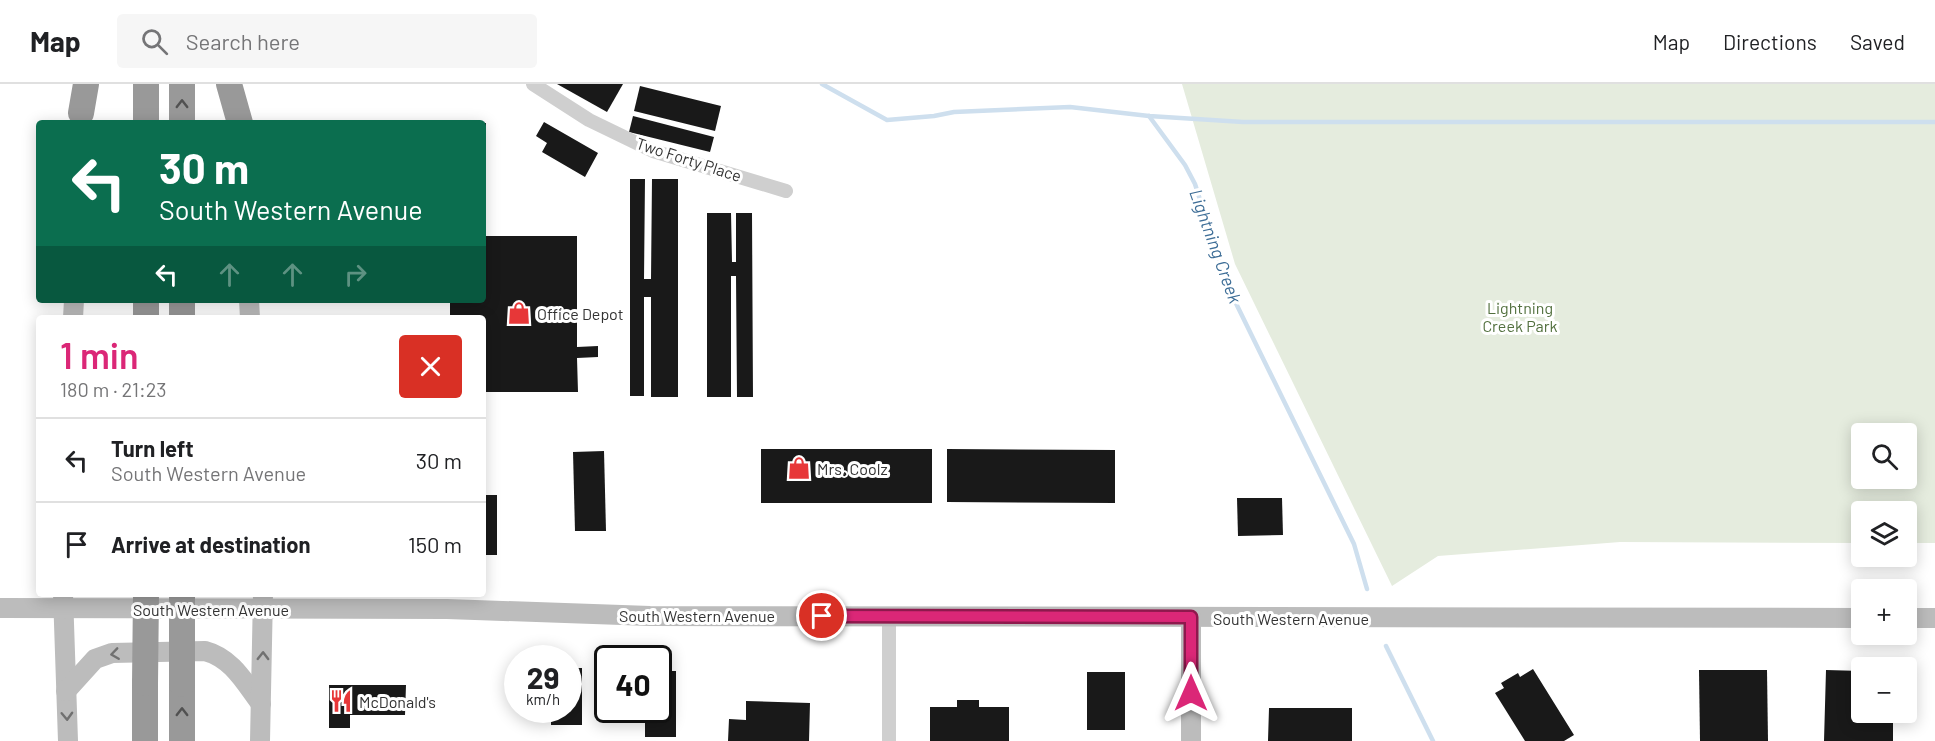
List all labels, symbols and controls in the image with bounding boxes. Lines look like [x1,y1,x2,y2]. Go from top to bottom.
search box [117,14,537,68]
text: Map [30,24,81,58]
icon: search [138,25,171,58]
text: Search here [186,28,300,54]
text: Map [1653,29,1690,54]
text: Directions [1723,29,1817,54]
text: Saved [1850,29,1905,54]
one-way arrow [176,99,188,108]
street label: Two Forty Place [634,133,744,185]
text: 30 m [159,142,249,192]
icon: left [60,144,138,222]
water label: Lightning Creek [1185,186,1247,306]
text: South Western Avenue [159,193,423,225]
icon: left [150,258,183,291]
icon: ahead [213,258,246,291]
icon: ahead [276,258,309,291]
icon: right [339,258,372,291]
park label: Lightning Creek Park [1482,298,1558,335]
shop icon: Office Depot [506,300,532,326]
place label: Office Depot [537,304,624,323]
text: 1 min [60,333,139,376]
button: close [399,335,462,398]
text: 180 m · 21:23 [60,377,167,401]
map controls [1851,423,1917,723]
button: search [1851,423,1917,489]
text: Turn left [111,435,194,461]
icon: left [60,444,93,477]
text: 30 m [416,447,462,473]
shop icon: Mrs. Coolz [786,455,812,481]
place label: Mrs. Coolz [817,459,888,478]
text: South Western Avenue [111,461,306,485]
button: layers [1851,501,1917,567]
icon: arrive [60,528,93,561]
text: Arrive at destination [111,531,310,557]
text: 150 m [408,531,462,557]
button: + [1851,579,1917,645]
pin [796,590,847,641]
icon: arrive [805,599,838,632]
street label: South Western Avenue [133,600,289,619]
street label: South Western Avenue [619,606,775,625]
street label: South Western Avenue [1213,609,1369,628]
speed limit sign: 40 [594,645,672,723]
one-way arrow [110,648,119,660]
one-way arrow [256,652,269,661]
button: − [1851,657,1917,723]
text: 29 [527,659,559,695]
position arrow [1159,661,1223,725]
restaurant icon: McDonald's [328,688,354,714]
text: km/h [526,690,560,708]
place label: McDonald's [359,692,436,711]
one-way arrow [176,708,188,717]
one-way arrow [61,712,73,721]

